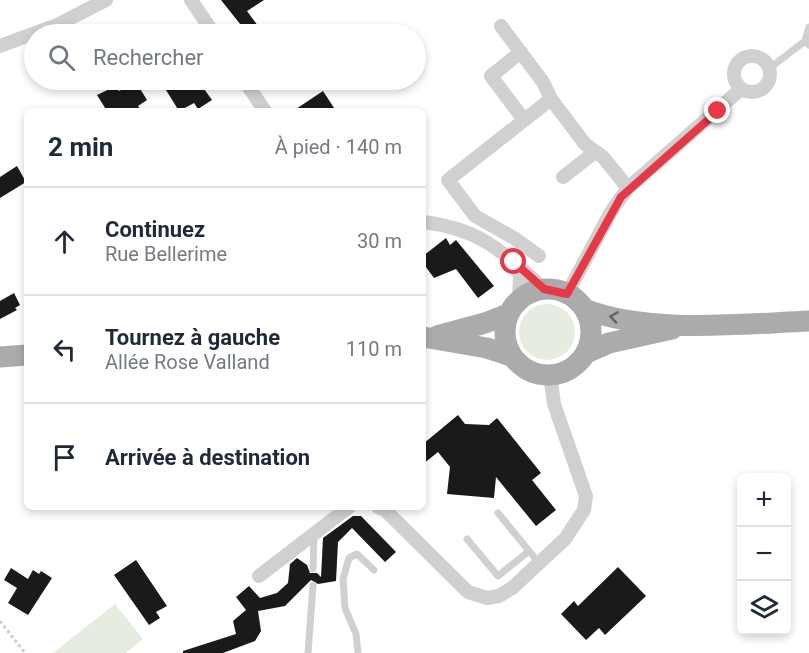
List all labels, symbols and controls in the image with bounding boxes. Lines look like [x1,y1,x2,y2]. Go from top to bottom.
search box [24,24,426,90]
icon: search [45,41,78,74]
text: Rechercher [93,45,204,70]
route end [704,97,730,123]
text: 2 min [48,132,113,162]
text: À pied · 140 m [275,135,402,159]
text: Continuez [105,217,205,242]
icon: ahead [48,225,81,258]
text: 30 m [357,229,402,253]
text: Rue Bellerime [105,242,227,266]
route start [500,248,526,274]
one-way arrow [610,311,619,323]
text: Tournez à gauche [105,325,280,350]
icon: left [48,333,81,366]
text: 110 m [346,337,402,361]
text: Allée Rose Valland [105,350,270,374]
icon: arrive [48,441,81,474]
text: Arrivée à destination [105,445,310,470]
map controls [737,473,791,635]
button: + [737,473,791,527]
button: − [737,527,791,581]
button: layers [737,581,791,635]

